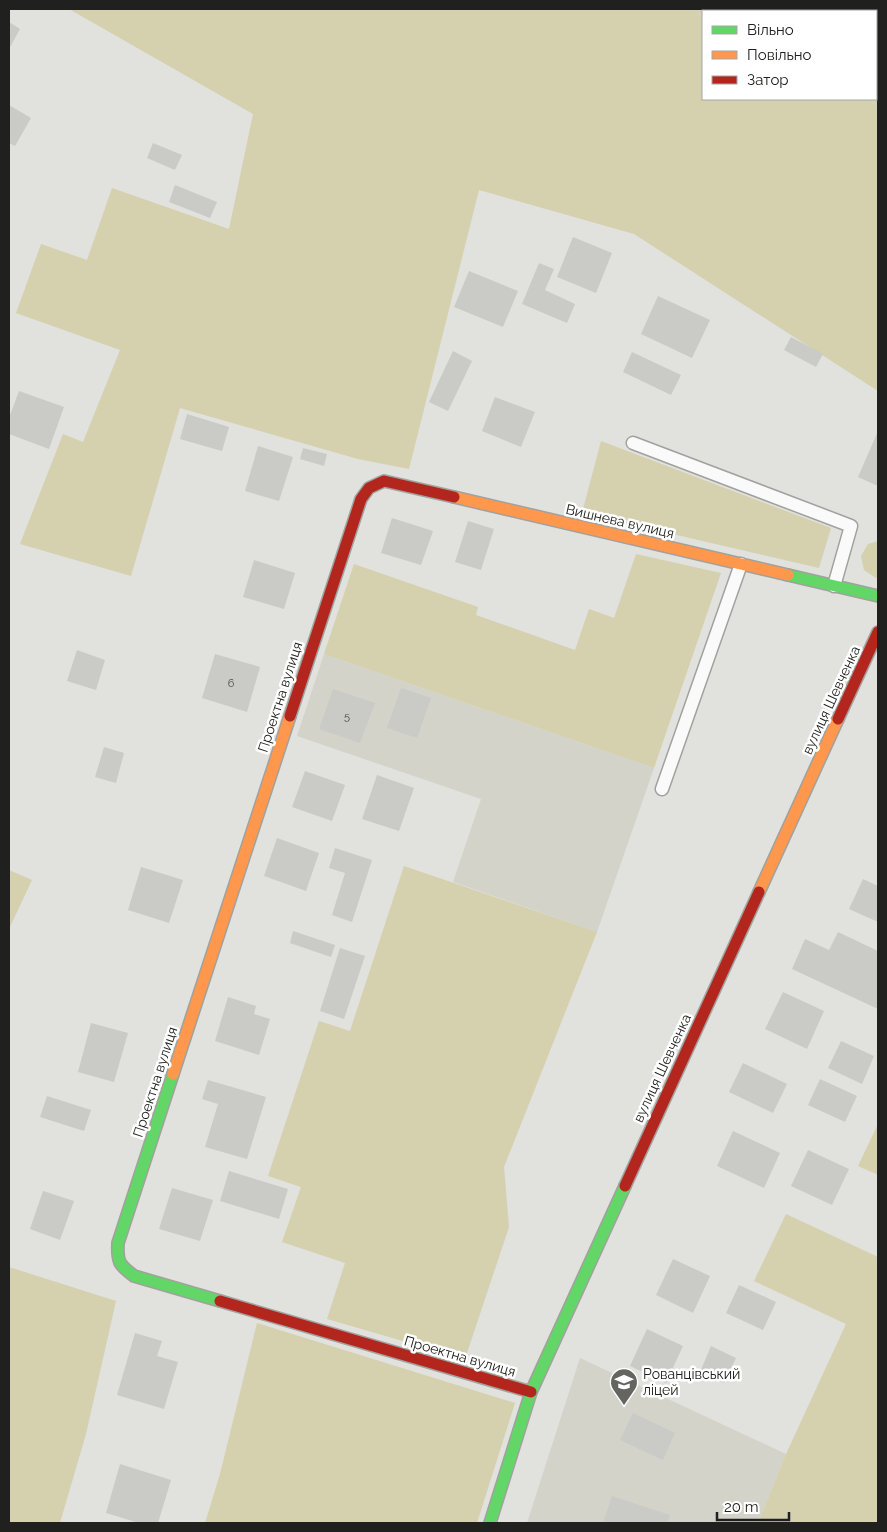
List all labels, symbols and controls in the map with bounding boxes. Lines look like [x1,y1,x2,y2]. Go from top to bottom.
legend [702,10,877,100]
text: Вільно [747,21,794,39]
text: Повільно [747,46,812,64]
text: Затор [747,71,789,89]
street label: Вишнева вулиця [564,501,676,541]
street label: Проектна вулиця [255,640,305,754]
street label: вулиця Шевченка [799,643,863,757]
house number: 6 [228,677,235,690]
house number: 5 [344,710,350,723]
street label: вулиця Шевченка [630,1011,694,1125]
street label: Проектна вулиця [130,1025,180,1139]
street label: Проектна вулиця [402,1332,518,1380]
place label: Рованцівський ліцей [643,1366,740,1398]
school or university icon: Рованцівський ліцей [609,1367,639,1406]
scale bar [717,1490,790,1522]
text: 20 m [724,1498,759,1516]

